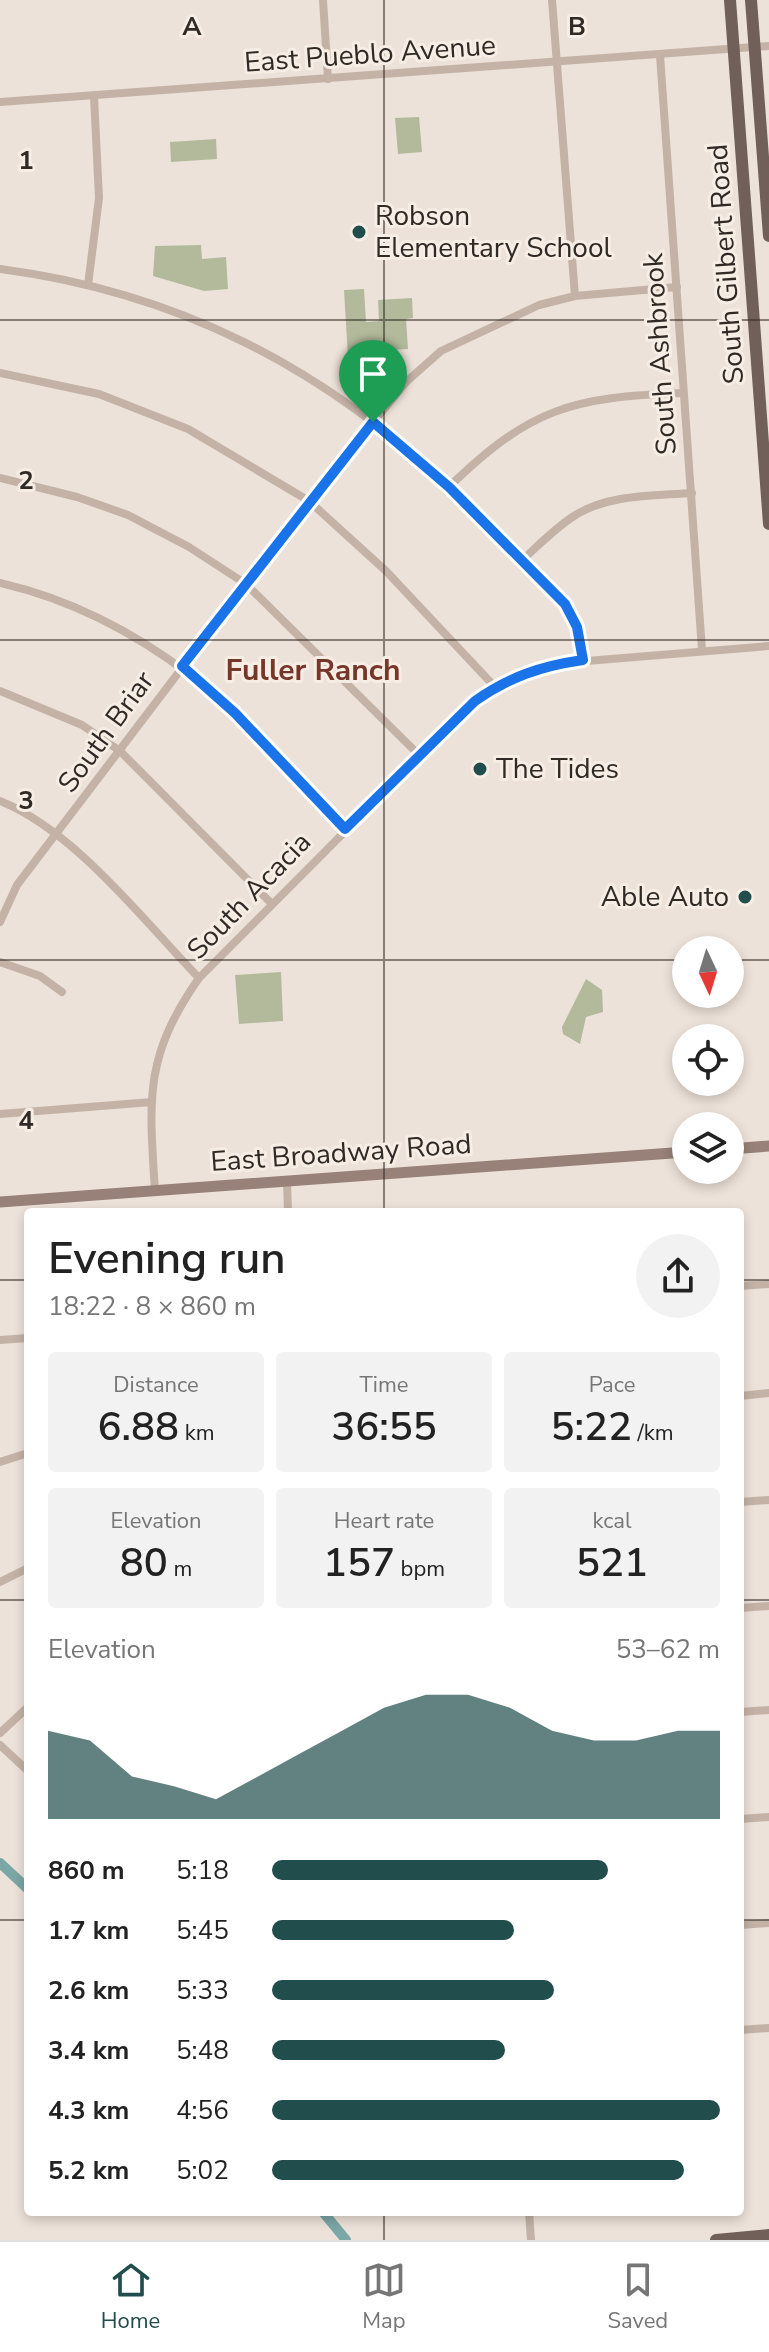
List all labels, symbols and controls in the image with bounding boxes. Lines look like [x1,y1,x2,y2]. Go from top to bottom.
text: A [182,9,202,44]
text: B [568,9,586,44]
street label: East Pueblo Avenue [243,26,497,82]
text: 1 [18,143,34,178]
street label: South Gilbert Road [699,143,753,385]
place label: Robson Elementary School [375,197,612,267]
marker: Robson Elementary School [350,223,368,241]
street label: South Ashbrook [634,251,686,456]
pin [339,340,407,422]
icon: arrive [351,352,395,396]
text: 2 [18,463,34,498]
district label: Fuller Ranch [225,650,401,691]
street label: South Briar [49,664,163,800]
place label: The Tides [496,750,619,788]
marker: The Tides [471,760,489,778]
text: 3 [18,783,34,818]
street label: South Acacia [178,824,320,968]
place label: Able Auto [601,878,729,916]
marker: Able Auto [736,888,754,906]
north arrow [672,936,744,1008]
map controls [672,936,744,1184]
button: locate [672,1024,744,1096]
text: 4 [18,1103,34,1138]
button: layers [672,1112,744,1184]
street label: East Broadway Road [209,1125,473,1181]
text: Evening run [48,1229,286,1289]
button: share [636,1234,720,1318]
text: 18:22 · 8 × 860 m [48,1289,256,1324]
text: Distance [113,1370,199,1400]
text: Time [360,1370,408,1400]
text: Pace [589,1370,635,1400]
text: 6.88 [98,1400,179,1454]
text: 36:55 [331,1400,437,1454]
text: 5:22 [550,1400,632,1454]
text: km [179,1418,214,1448]
text: /km [632,1418,674,1448]
text: Elevation [110,1506,202,1536]
text: Heart rate [334,1506,434,1536]
text: kcal [593,1506,632,1536]
text: 80 [120,1536,168,1590]
text: 157 [323,1536,395,1590]
text: 521 [576,1536,648,1590]
text: m [168,1554,192,1584]
text: bpm [395,1554,445,1584]
text: Elevation [48,1632,156,1667]
text: 53–62 m [616,1632,720,1667]
text: 860 m [48,1853,125,1888]
text: 5:18 [176,1853,229,1888]
text: 1.7 km [48,1913,129,1948]
text: 5:45 [176,1913,229,1948]
text: 2.6 km [48,1973,129,2008]
text: 5:33 [176,1973,229,2008]
text: 3.4 km [48,2033,129,2068]
text: 5:48 [176,2033,229,2068]
text: 4.3 km [48,2093,129,2128]
text: 4:56 [176,2093,229,2128]
text: 5.2 km [48,2153,129,2188]
text: 5:02 [176,2153,229,2188]
tab: Home [101,2258,160,2336]
tab: Map [362,2258,406,2336]
tab: Saved [607,2258,668,2336]

